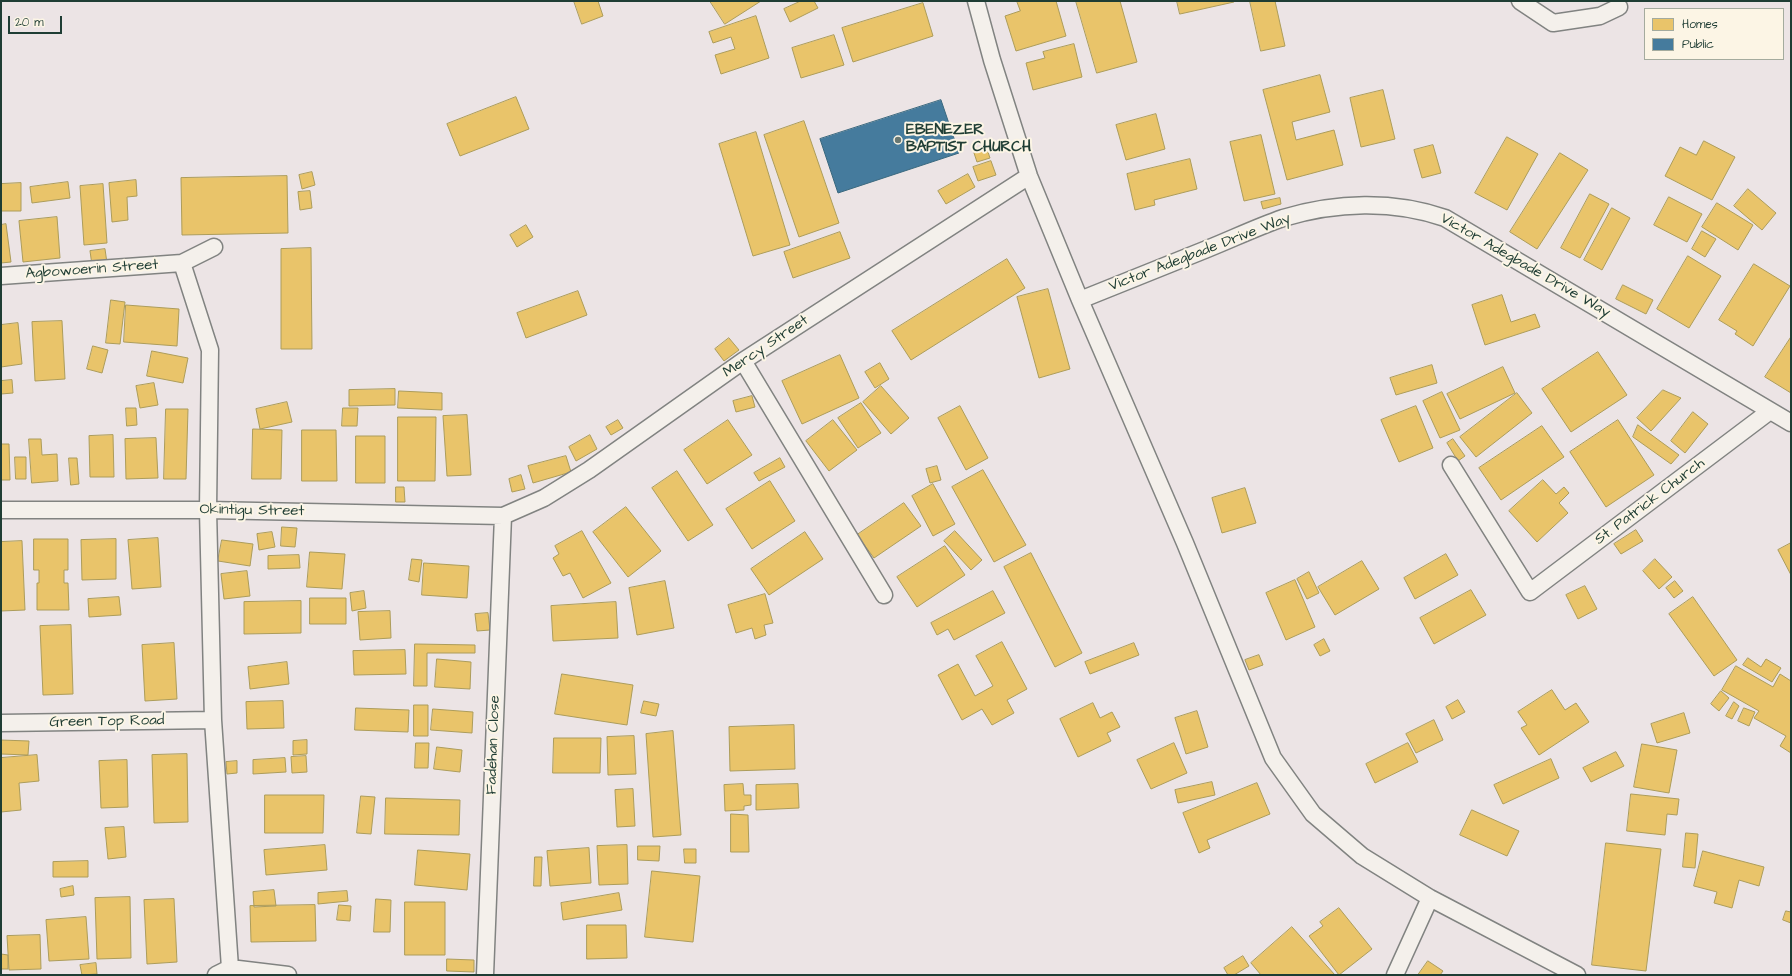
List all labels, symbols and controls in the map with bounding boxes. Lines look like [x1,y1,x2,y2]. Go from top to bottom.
scale bar [10,8,64,34]
legend [1644,8,1784,60]
text: 20 m [15,14,44,31]
text: Homes [1682,16,1718,33]
text: Public [1682,36,1714,53]
place label: EBENEZER BAPTIST CHURCH [906,122,1031,157]
marker: EBENEZER BAPTIST CHURCH [893,135,903,145]
street label: Victor Adegbade Drive Way [1107,210,1293,296]
street label: Victor Adegbade Drive Way [1437,210,1613,322]
street label: Agbowoerin Street [25,256,159,284]
street label: Mercy Street [720,312,812,382]
street label: St. Patrick Church [1591,455,1709,549]
street label: Okintigu Street [199,501,305,521]
street label: Fadehan Close [483,695,505,795]
street label: Green Top Road [49,712,165,732]

